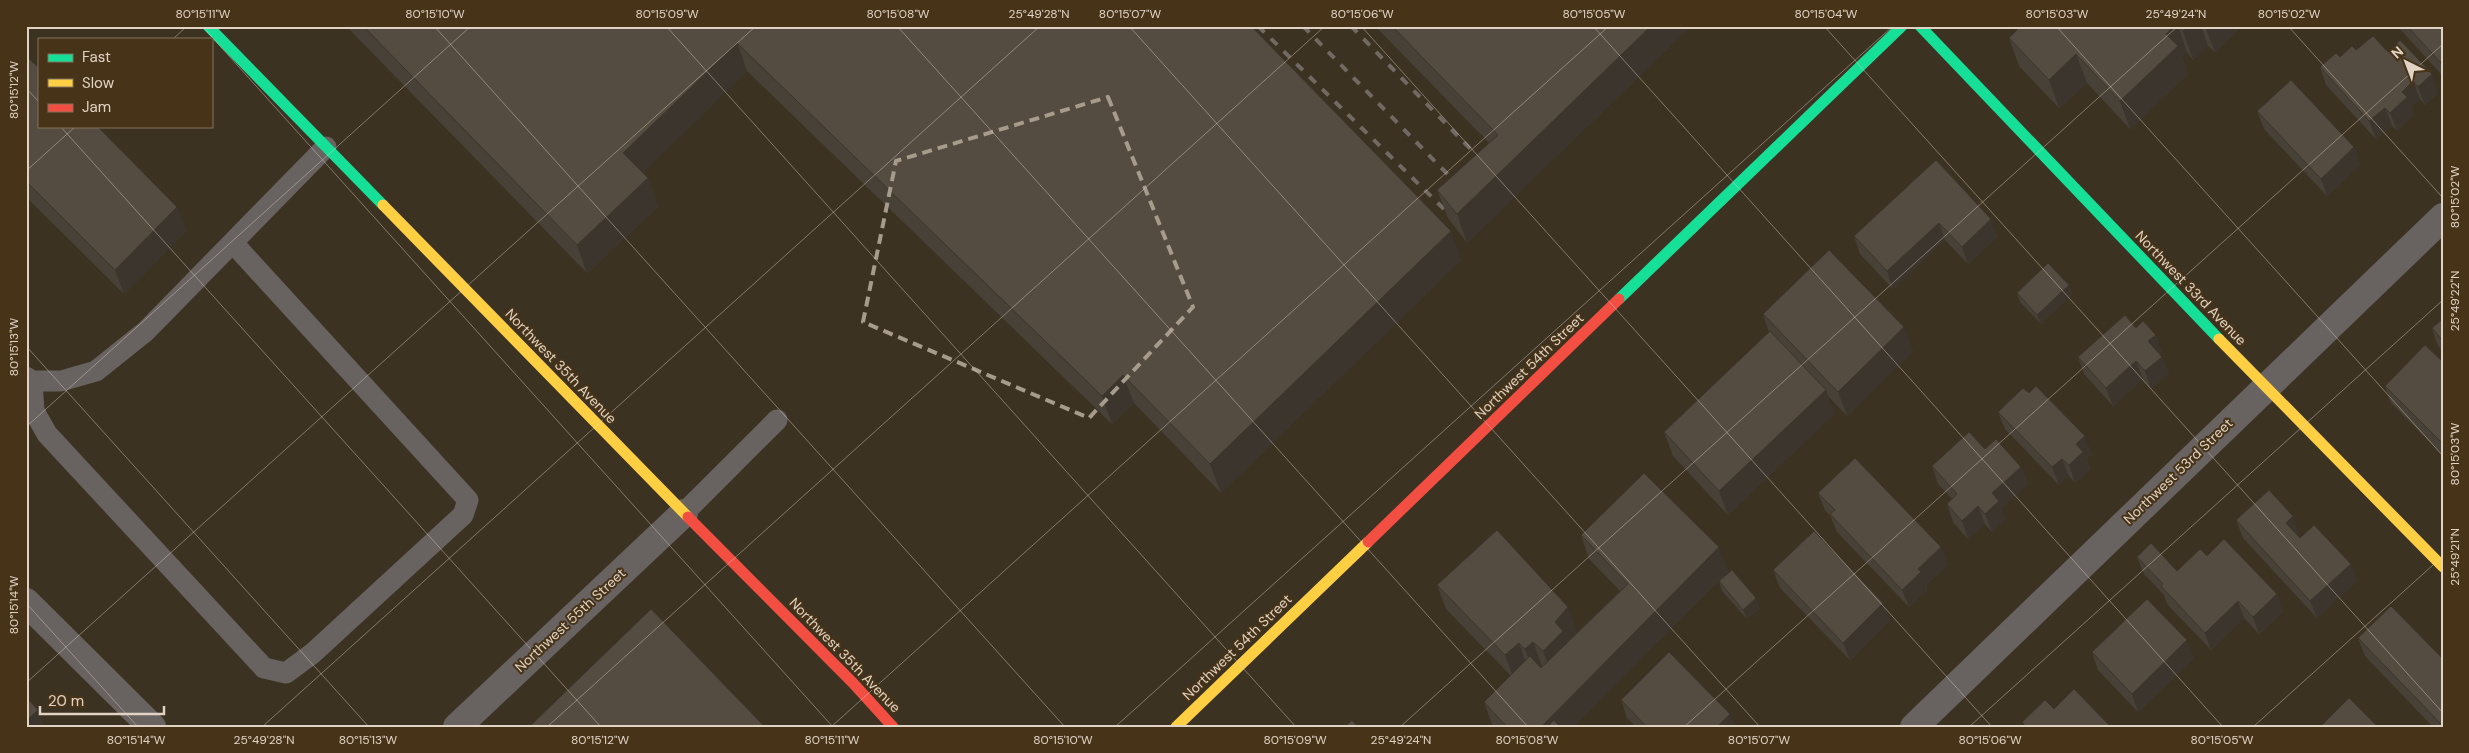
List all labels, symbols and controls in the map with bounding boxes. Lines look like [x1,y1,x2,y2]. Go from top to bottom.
text: 80°15'11"W [176,6,231,22]
text: 80°15'10"W [405,6,465,22]
text: 80°15'09"W [635,6,699,22]
text: 80°15'08"W [866,6,930,22]
text: 25°49'28"N [1009,6,1069,22]
text: 80°15'07"W [1099,6,1162,22]
text: 80°15'06"W [1330,6,1394,22]
text: 80°15'05"W [1563,6,1626,22]
text: 80°15'04"W [1795,6,1858,22]
text: 80°15'03"W [2026,6,2089,22]
text: 25°49'24"N [2146,6,2206,22]
text: 80°15'02"W [2258,6,2321,22]
legend [38,38,212,128]
north arrow [2382,38,2432,88]
text: N [2387,42,2407,62]
text: Fast [82,47,111,67]
text: 80°15'12"W [6,61,22,119]
text: Slow [82,73,115,93]
text: Jam [82,97,111,117]
text: 80°15'02"W [2447,165,2463,228]
street label: Northwest 33rd Avenue [2132,227,2250,349]
text: 25°49'22"N [2447,271,2463,331]
street label: Northwest 35th Avenue [502,305,621,427]
street label: Northwest 54th Street [1471,309,1587,423]
text: 80°15'13"W [6,317,22,376]
street label: Northwest 53rd Street [2120,414,2236,528]
text: 80°15'03"W [2447,422,2463,485]
text: 25°49'21"N [2447,528,2463,586]
street label: Northwest 55th Street [511,564,629,676]
text: 80°15'14"W [6,575,22,634]
street label: Northwest 54th Street [1179,590,1295,704]
street label: Northwest 35th Avenue [786,594,905,716]
scale bar [40,683,164,715]
text: 20 m [48,691,84,711]
text: 80°15'14"W [107,732,166,748]
text: 25°49'28"N [234,732,294,748]
text: 80°15'13"W [339,732,398,748]
text: 80°15'12"W [571,732,629,748]
text: 80°15'11"W [805,732,860,748]
text: 80°15'10"W [1033,732,1093,748]
text: 80°15'09"W [1263,732,1327,748]
text: 25°49'24"N [1371,732,1431,748]
text: 80°15'08"W [1495,732,1559,748]
text: 80°15'07"W [1728,732,1791,748]
text: 80°15'06"W [1958,732,2022,748]
text: 80°15'05"W [2191,732,2254,748]

